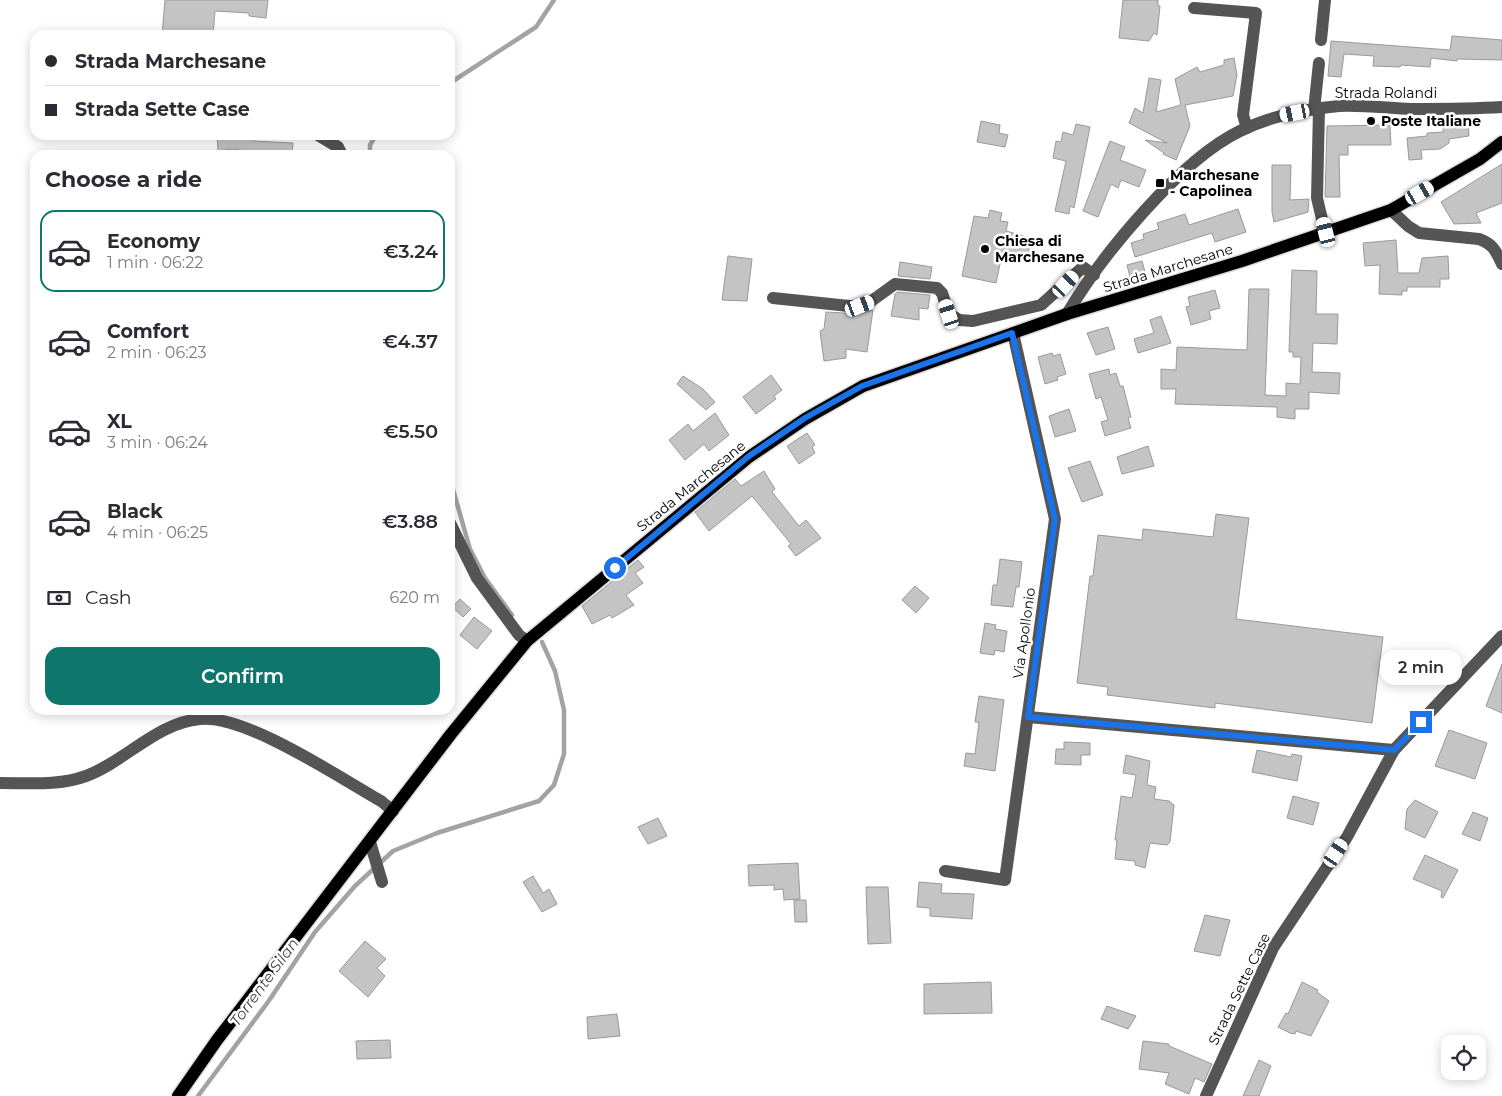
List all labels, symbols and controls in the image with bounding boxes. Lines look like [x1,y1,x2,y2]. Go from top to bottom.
text: Strada Marchesane [75,50,266,73]
street label: Strada Rolandi [1335,84,1437,102]
text: Strada Sette Case [75,98,250,121]
car [1278,103,1311,123]
place label: Poste Italiane [1381,112,1481,130]
marker: Poste Italiane [1365,115,1377,127]
text: Choose a ride [45,166,202,193]
place label: Marchesane - Capolinea [1170,166,1260,200]
marker: Marchesane - Capolinea [1154,177,1166,189]
car [1403,179,1436,207]
car [1315,216,1336,248]
icon: car [47,229,92,274]
text: Economy [107,230,200,253]
place label: Chiesa di Marchesane [995,232,1085,266]
text: €3.24 [383,240,438,263]
street label: Strada Marchesane [1101,240,1235,296]
marker: Chiesa di Marchesane [979,243,991,255]
text: 1 min · 06:22 [107,253,203,272]
car [1050,268,1081,300]
car [843,294,876,318]
car [937,297,960,331]
icon: car [47,319,92,364]
text: Comfort [107,320,189,343]
text: €4.37 [383,330,438,353]
text: 2 min · 06:23 [107,343,207,362]
icon: car [47,409,92,454]
text: XL [107,410,132,433]
text: €5.50 [383,420,438,443]
text: 3 min · 06:24 [107,433,208,452]
street label: Strada Marchesane [633,437,749,535]
icon: car [47,499,92,544]
text: Black [107,500,163,523]
text: €3.88 [382,510,438,533]
text: 4 min · 06:25 [107,523,208,542]
route start [604,557,626,579]
icon: cash [45,584,73,612]
text: Cash [85,586,132,609]
street label: Via Apollonio [1009,586,1039,680]
text: 620 m [389,588,440,607]
button: Confirm [45,647,440,705]
callout: 2 min [1380,650,1462,684]
text: 2 min [1398,658,1444,677]
route end [1410,711,1432,733]
car [1321,836,1350,870]
street label: Strada Sette Case [1204,930,1274,1048]
water label: Torrente Silan [226,934,302,1030]
map controls [1441,1035,1486,1080]
button: locate [1441,1035,1486,1080]

